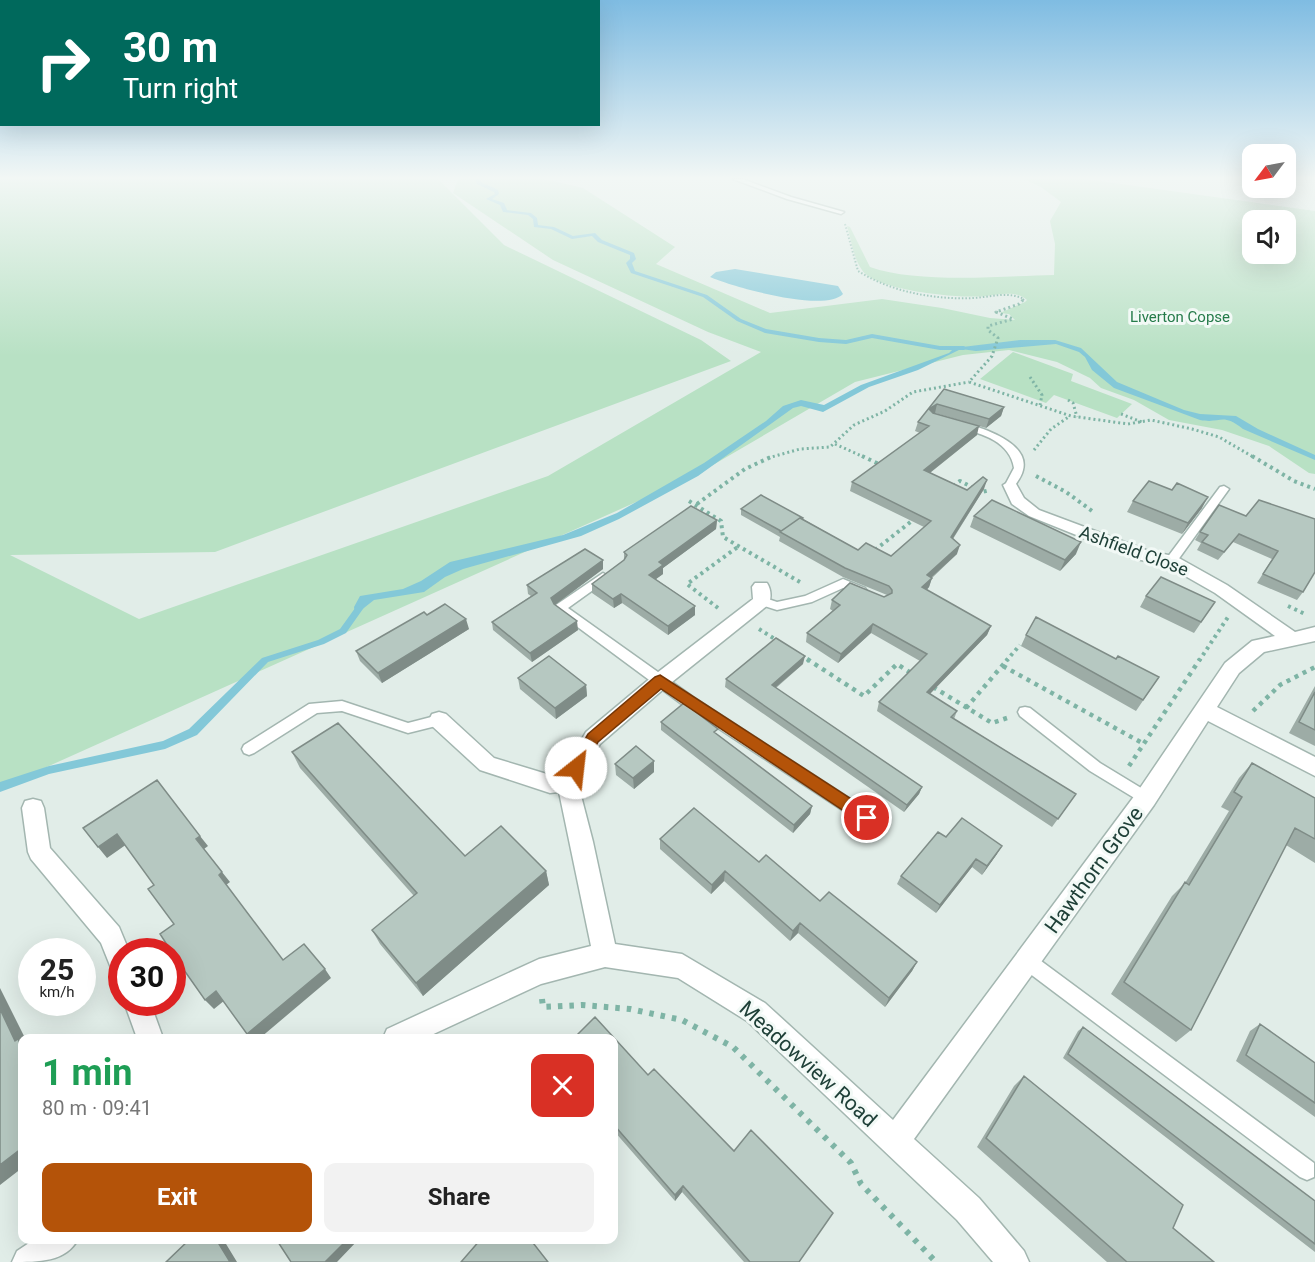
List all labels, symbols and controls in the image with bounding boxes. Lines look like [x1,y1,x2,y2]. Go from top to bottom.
text: 30 m [123,23,218,72]
icon: right [24,24,102,102]
text: Turn right [123,73,238,105]
north arrow [1242,144,1296,198]
map controls [1242,144,1296,264]
button: sound [1242,210,1296,264]
park label: Liverton Copse [1130,308,1230,326]
street label: Ashfield Close [1077,521,1192,580]
position arrow [544,736,608,800]
pin [841,792,892,843]
icon: arrive [850,801,883,834]
street label: Hawthorn Grove [1040,802,1148,938]
speed limit sign: 30 [108,938,186,1016]
text: 25 [40,952,74,987]
text: km/h [39,983,75,1001]
street label: Meadowview Road [735,996,881,1132]
text: 1 min [42,1052,133,1094]
button: close [531,1054,594,1117]
text: 80 m · 09:41 [42,1096,152,1120]
button: Exit [42,1163,312,1232]
button: Share [324,1163,594,1232]

